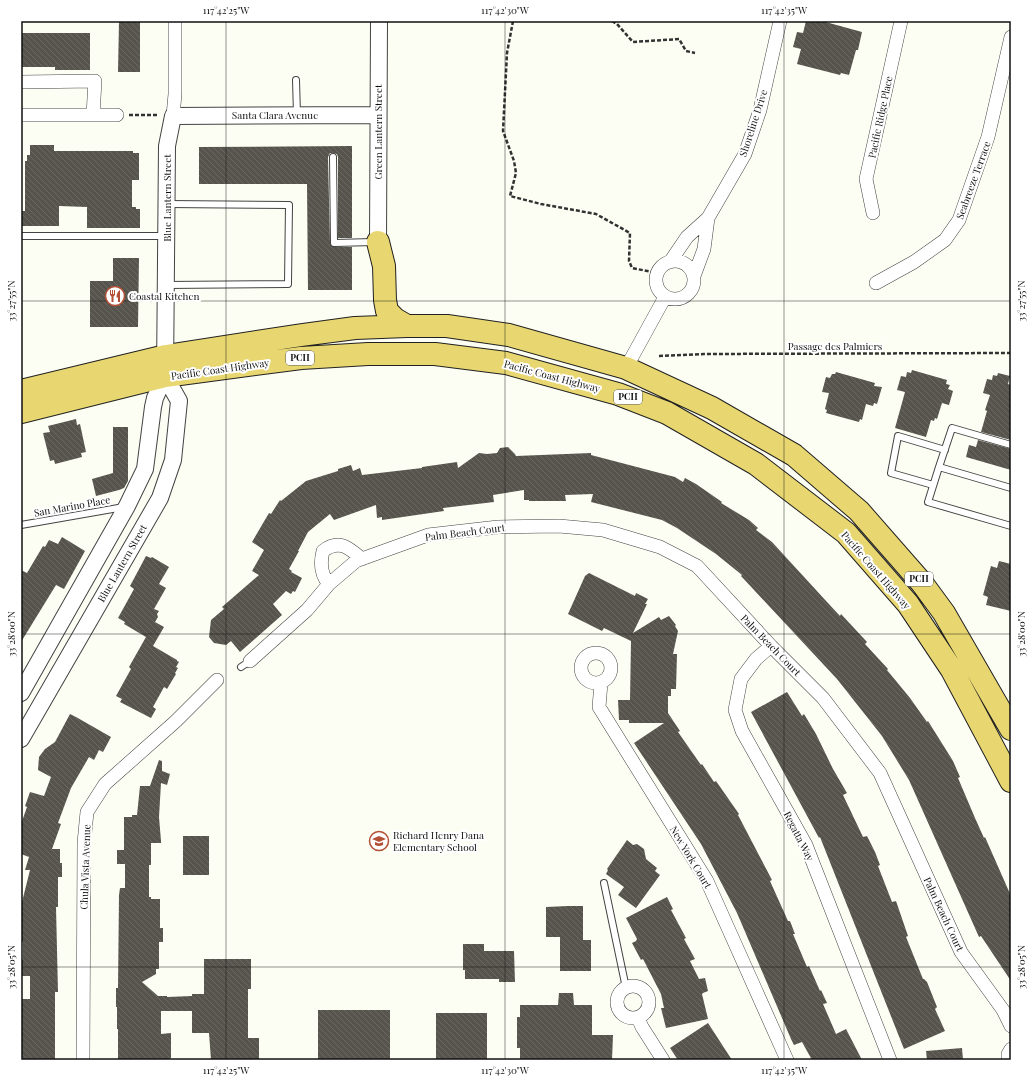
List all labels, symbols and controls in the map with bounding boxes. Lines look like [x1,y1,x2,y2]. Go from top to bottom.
text: 117°42'25"W [203,3,250,17]
text: 117°42'30"W [481,3,530,17]
text: 117°42'35"W [761,3,808,17]
street label: Pacific Ridge Place [864,75,896,159]
street label: Green Lantern Street [371,84,385,180]
street label: Shoreline Drive [736,88,770,158]
street label: Santa Clara Avenue [232,108,318,122]
street label: Seabreeze Terrace [952,139,994,221]
street label: Blue Lantern Street [160,154,174,242]
text: 33°27'55"N [4,281,18,321]
text: 33°27'55"N [1014,281,1028,321]
restaurant icon: Coastal Kitchen [104,285,126,307]
place label: Coastal Kitchen [129,289,199,303]
street label: Passage des Palmiers [788,339,882,353]
road number: PCH [286,351,314,365]
street label: Pacific Coast Highway [170,355,270,383]
street label: Pacific Coast Highway [502,356,602,396]
road number: PCH [614,390,642,404]
street label: San Marino Place [33,492,111,520]
street label: Palm Beach Court [424,520,506,544]
street label: Blue Lantern Street [94,521,150,604]
street label: Pacific Coast Highway [838,528,914,612]
road number: PCH [905,572,933,586]
text: 33°28'00"N [4,611,18,657]
street label: Palm Beach Court [738,611,804,679]
text: 33°28'00"N [1014,611,1028,657]
street label: Regatta Way [781,809,817,863]
street label: New York Court [667,823,715,891]
street label: Chula Vista Avenue [77,824,93,910]
place label: Richard Henry Dana Elementary School [393,828,484,854]
school or university icon: Richard Henry Dana Elementary School [368,830,390,852]
street label: Palm Beach Court [921,874,968,954]
text: 33°28'05"N [4,945,18,989]
text: 33°28'05"N [1014,945,1028,989]
text: 117°42'25"W [203,1063,250,1077]
text: 117°42'30"W [481,1063,530,1077]
text: 117°42'35"W [761,1063,808,1077]

